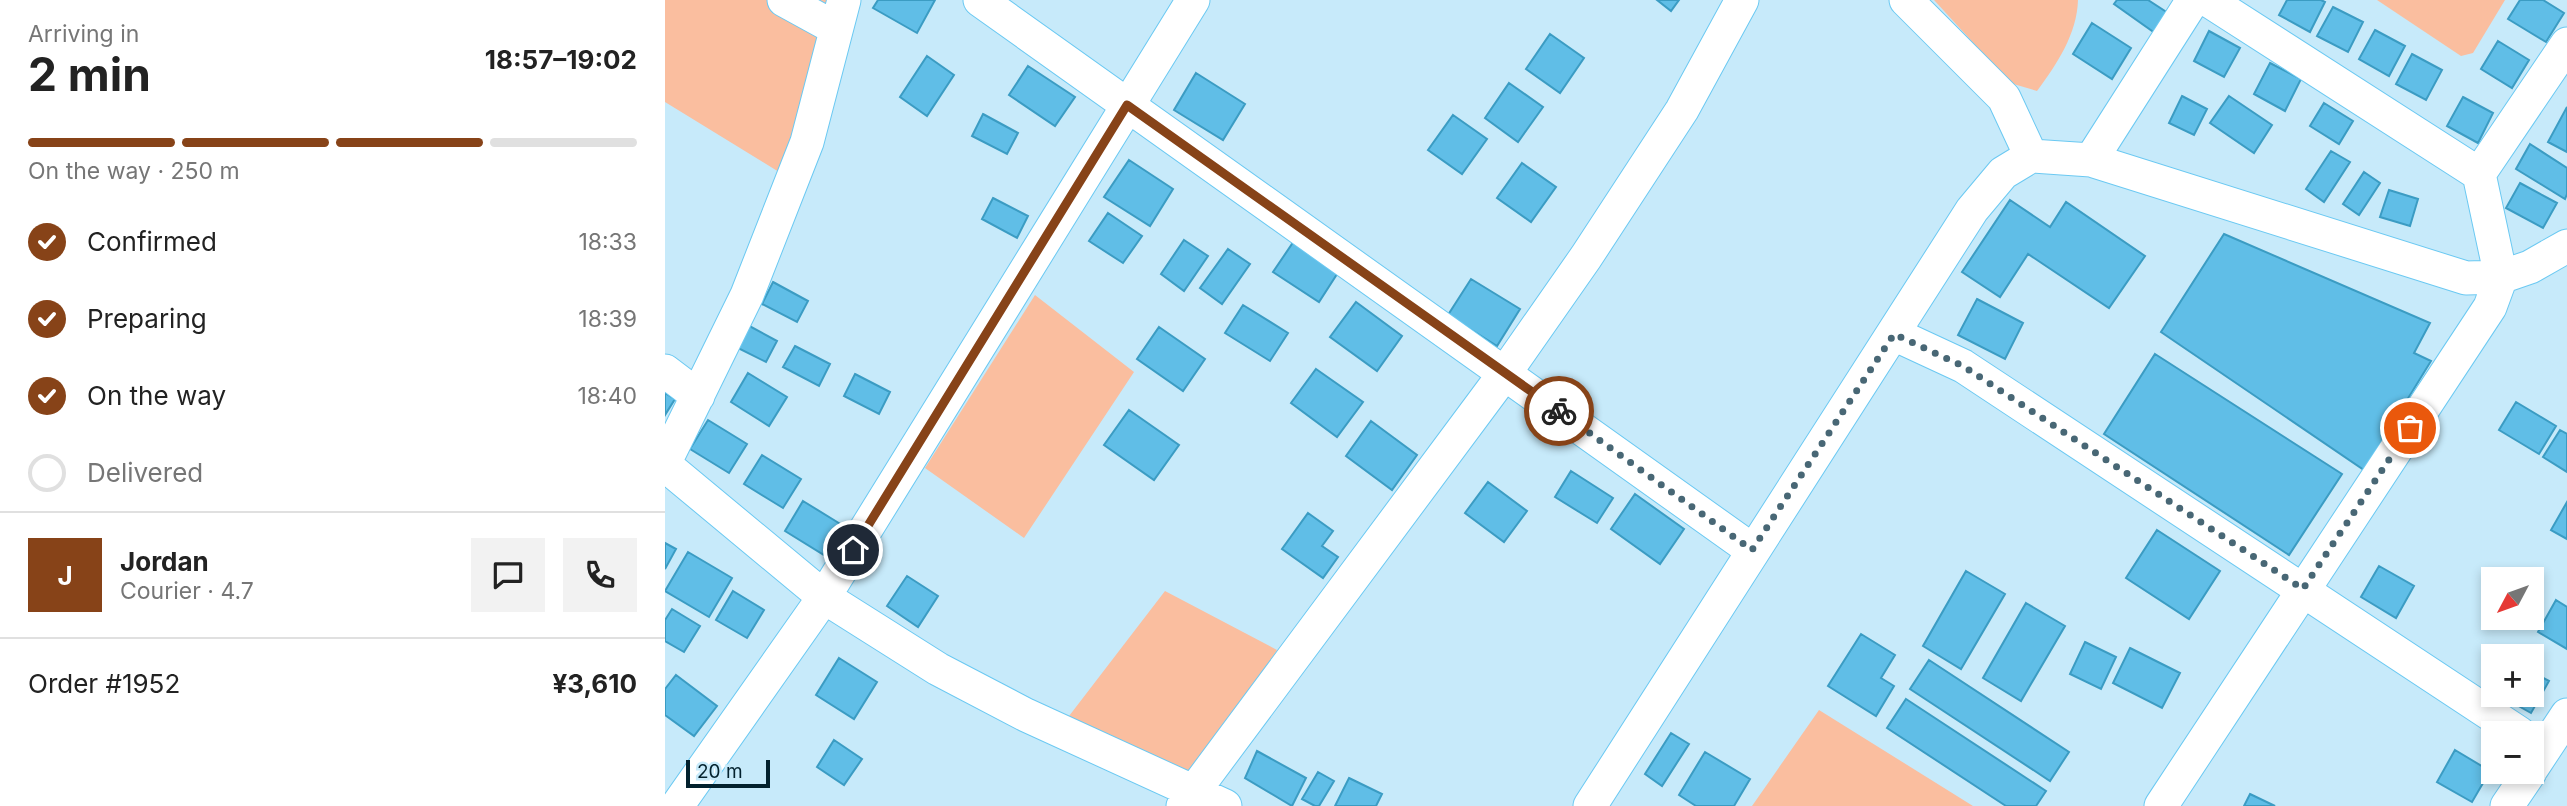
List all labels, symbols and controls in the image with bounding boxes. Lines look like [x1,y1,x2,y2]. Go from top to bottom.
text: Arriving in [28,20,139,48]
text: 18:57–19:02 [485,44,637,75]
text: 2 min [28,46,151,102]
text: On the way · 250 m [28,157,240,185]
icon: check [28,223,66,261]
text: Confirmed [87,226,217,257]
text: 18:33 [578,228,637,256]
icon: check [28,300,66,338]
text: Preparing [87,303,207,334]
text: 18:39 [578,305,637,333]
courier [1524,376,1594,446]
icon: check [28,377,66,415]
text: On the way [87,380,226,411]
text: 18:40 [577,382,637,410]
icon: bike [1540,392,1578,430]
pin [2380,398,2440,458]
icon: bag [2391,409,2429,447]
text: Delivered [87,457,203,488]
pin [823,520,883,580]
icon: home [834,531,872,569]
button: chat [471,538,545,612]
button: phone [563,538,637,612]
text: Jordan [120,546,209,577]
text: J [57,560,73,591]
north arrow [2481,567,2545,630]
map controls [2481,567,2544,784]
text: Courier · 4.7 [120,577,254,605]
button: + [2481,644,2544,707]
text: Order #1952 [28,668,180,699]
text: ¥3,610 [552,668,637,699]
button: − [2481,721,2544,784]
scale bar [686,757,770,789]
text: 20 m [697,760,743,783]

